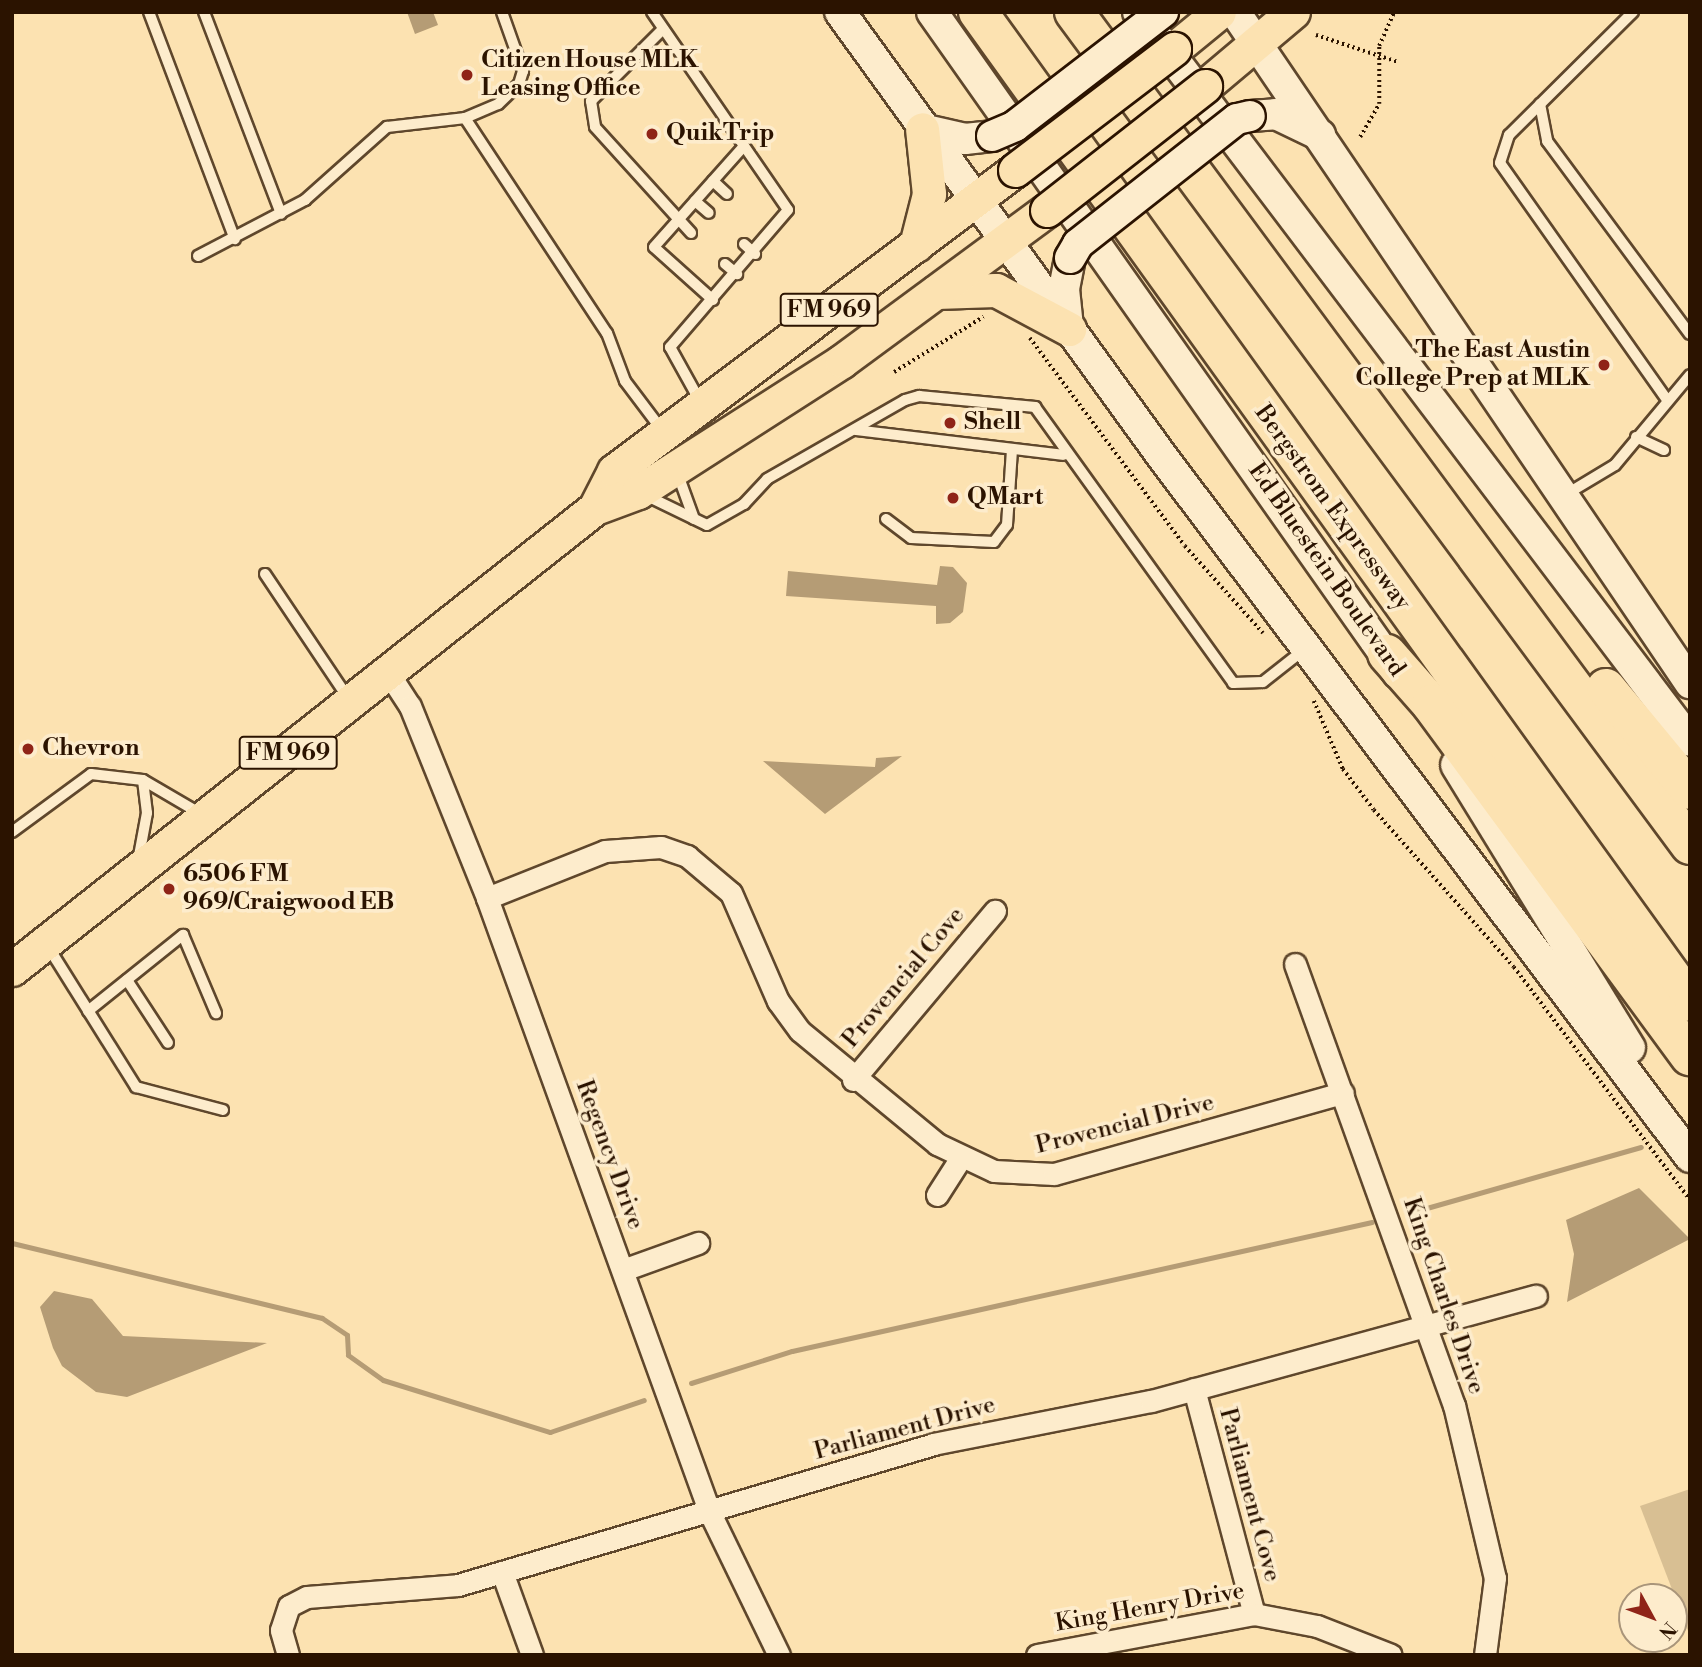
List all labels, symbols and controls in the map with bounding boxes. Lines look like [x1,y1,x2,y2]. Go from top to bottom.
place label: Citizen House MLK Leasing Office [481,47,699,103]
marker: Citizen House MLK Leasing Office [459,67,475,83]
place label: QuikTrip [666,120,775,148]
marker: QuikTrip [644,126,660,142]
road number: FM 969 [778,290,880,330]
place label: The East Austin College Prep at MLK [1355,337,1590,393]
marker: The East Austin College Prep at MLK [1596,357,1612,373]
street label: Bergstrom Expressway [1248,400,1416,616]
place label: Shell [964,409,1021,437]
marker: Shell [942,415,958,431]
street label: Ed Bluestein Boulevard [1241,458,1411,682]
place label: QMart [967,484,1043,512]
marker: QMart [945,490,961,506]
road number: FM 969 [237,734,339,772]
place label: Chevron [42,735,139,763]
marker: Chevron [20,741,36,757]
place label: 6506 FM 969/Craigwood EB [183,861,394,917]
marker: 6506 FM 969/Craigwood EB [161,881,177,897]
street label: Provencial Cove [837,902,971,1054]
street label: Regency Drive [569,1076,649,1234]
street label: Provencial Drive [1033,1089,1217,1161]
street label: King Charles Drive [1396,1194,1490,1398]
street label: Parliament Drive [811,1391,999,1467]
street label: Parliament Cove [1212,1405,1286,1585]
street label: King Henry Drive [1053,1577,1247,1639]
north arrow [1618,1583,1688,1653]
text: N [1653,1617,1681,1644]

